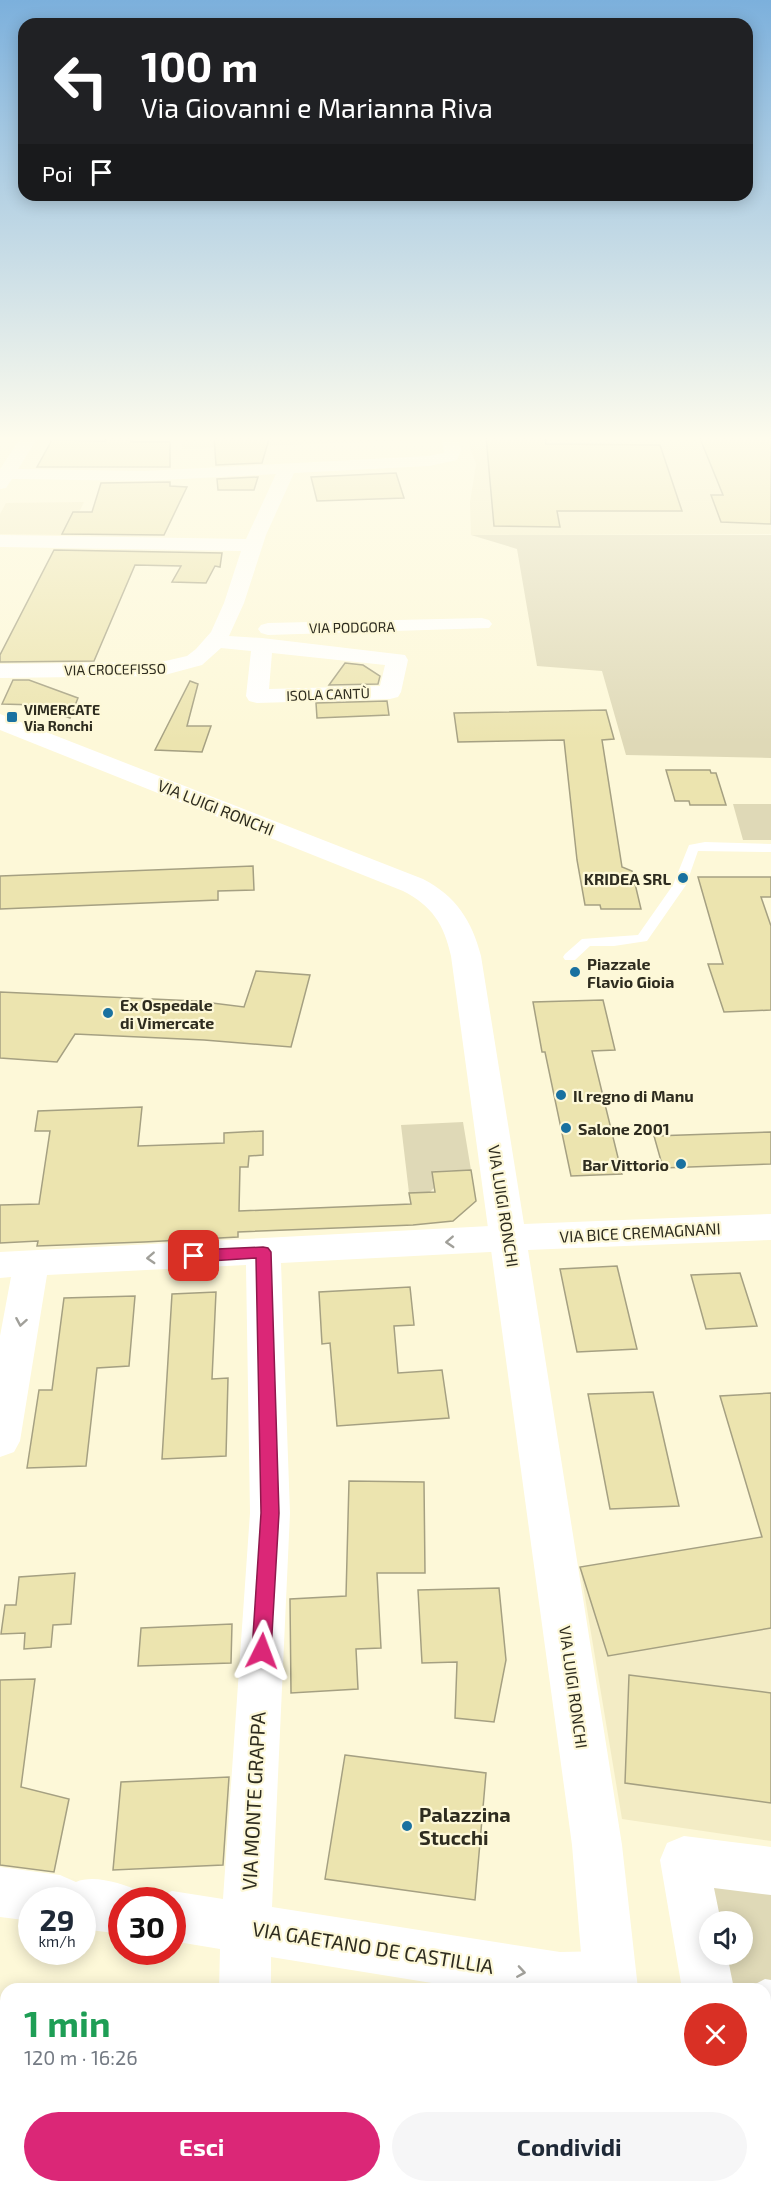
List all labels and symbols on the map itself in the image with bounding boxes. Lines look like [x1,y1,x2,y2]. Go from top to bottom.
street label: VIA PODGORA [309,618,395,636]
street label: VIA CROCEFISSO [64,660,166,678]
street label: ISOLA CANTÙ [286,684,370,704]
place label: VIMERCATE Via Ronchi [24,701,100,734]
marker: VIMERCATE Via Ronchi [5,710,19,724]
street label: VIA LUIGI RONCHI [155,775,277,839]
place label: KRIDEA SRL [584,869,671,888]
marker: KRIDEA SRL [676,871,690,885]
place label: Piazzale Flavio Gioia [587,954,674,991]
marker: Piazzale Flavio Gioia [568,965,582,979]
place label: Ex Ospedale di Vimercate [120,995,214,1032]
marker: Ex Ospedale di Vimercate [101,1006,115,1020]
place label: Il regno di Manu [573,1086,694,1105]
marker: Il regno di Manu [554,1088,568,1102]
place label: Salone 2001 [578,1119,670,1138]
marker: Salone 2001 [559,1121,573,1135]
street label: VIA LUIGI RONCHI [485,1144,523,1268]
place label: Bar Vittorio [582,1155,669,1174]
marker: Bar Vittorio [674,1157,688,1171]
street label: VIA BICE CREMAGNANI [559,1218,721,1246]
pin [168,1230,219,1281]
one-way arrow [446,1235,455,1248]
one-way arrow [146,1252,155,1265]
one-way arrow [15,1317,28,1327]
position arrow [230,1619,294,1683]
street label: VIA LUIGI RONCHI [556,1625,592,1749]
street label: VIA MONTE GRAPPA [236,1711,270,1891]
place label: Palazzina Stucchi [419,1802,511,1849]
marker: Palazzina Stucchi [400,1819,414,1833]
speed limit sign: 30 [108,1887,186,1965]
street label: VIA GAETANO DE CASTILLIA [251,1916,496,1978]
one-way arrow [516,1965,525,1977]

